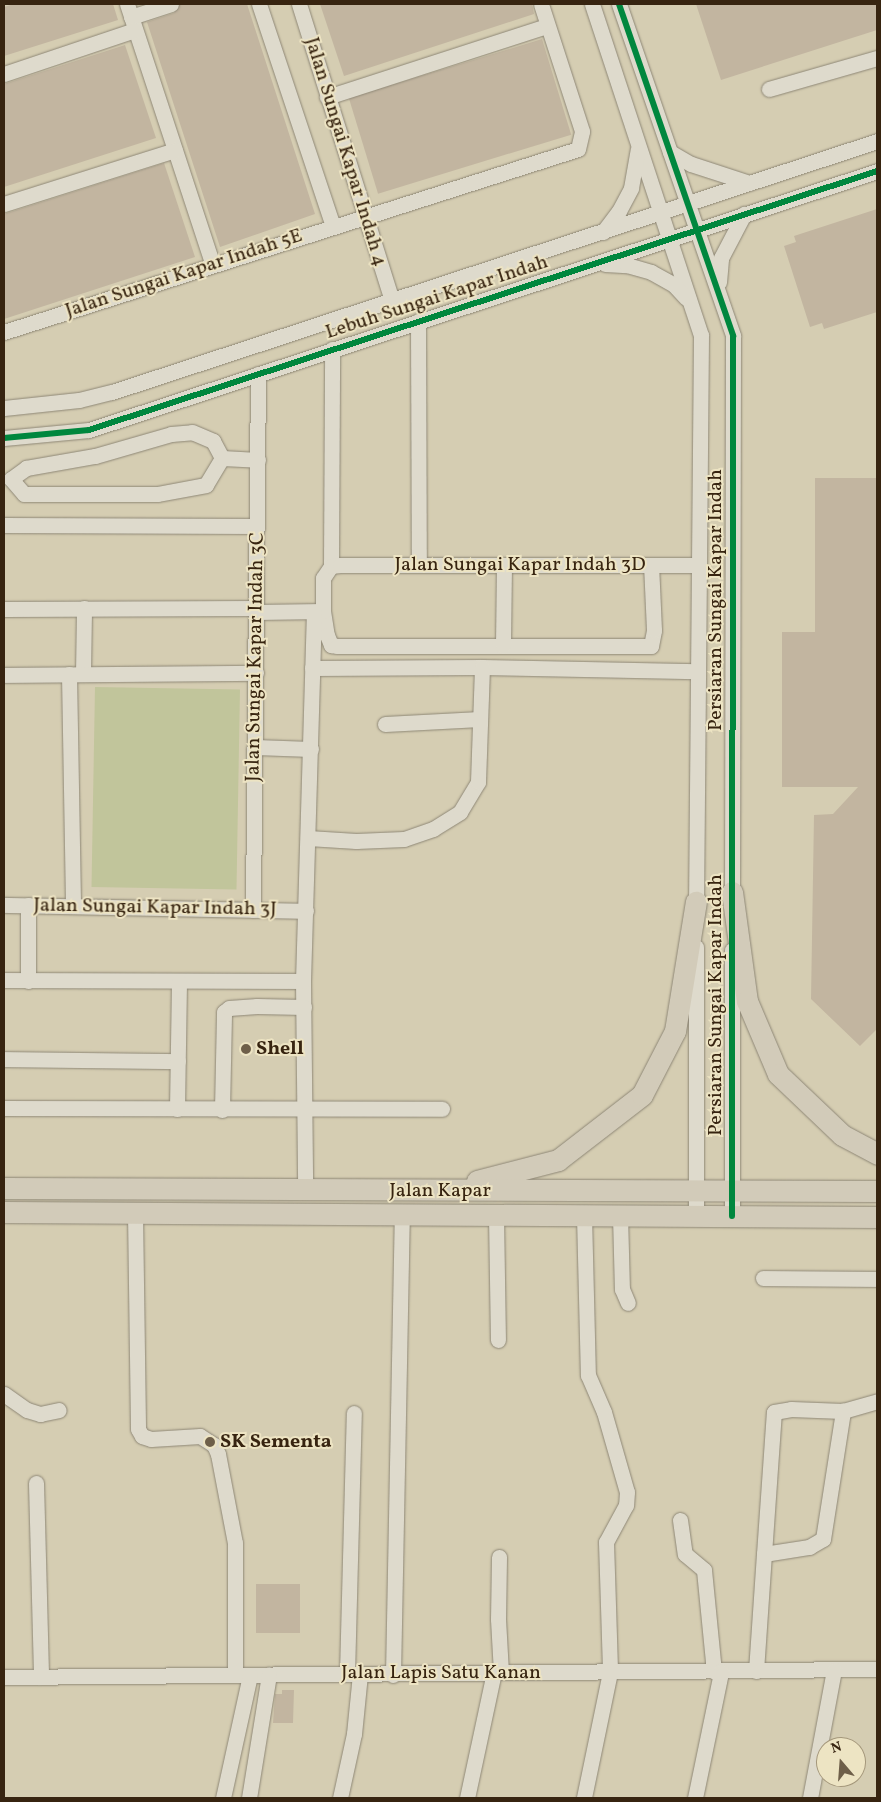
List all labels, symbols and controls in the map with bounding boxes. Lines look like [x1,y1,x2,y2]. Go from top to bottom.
street label: Jalan Sungai Kapar Indah 4 [299,35,391,269]
street label: Jalan Sungai Kapar Indah 5E [62,224,306,324]
street label: Lebuh Sungai Kapar Indah [323,251,551,345]
street label: Persiaran Sungai Kapar Indah [704,469,728,731]
street label: Jalan Sungai Kapar Indah 3C [242,532,270,782]
street label: Jalan Sungai Kapar Indah 3D [394,553,646,577]
street label: Persiaran Sungai Kapar Indah [704,874,728,1136]
street label: Jalan Sungai Kapar Indah 3J [33,894,277,922]
place label: Shell [256,1037,304,1061]
marker: Shell [240,1043,252,1055]
street label: Jalan Kapar [389,1179,491,1203]
place label: SK Sementa [220,1430,332,1454]
marker: SK Sementa [204,1436,216,1448]
street label: Jalan Lapis Satu Kanan [341,1661,541,1685]
north arrow [816,1737,866,1787]
text: N [829,1738,844,1759]

